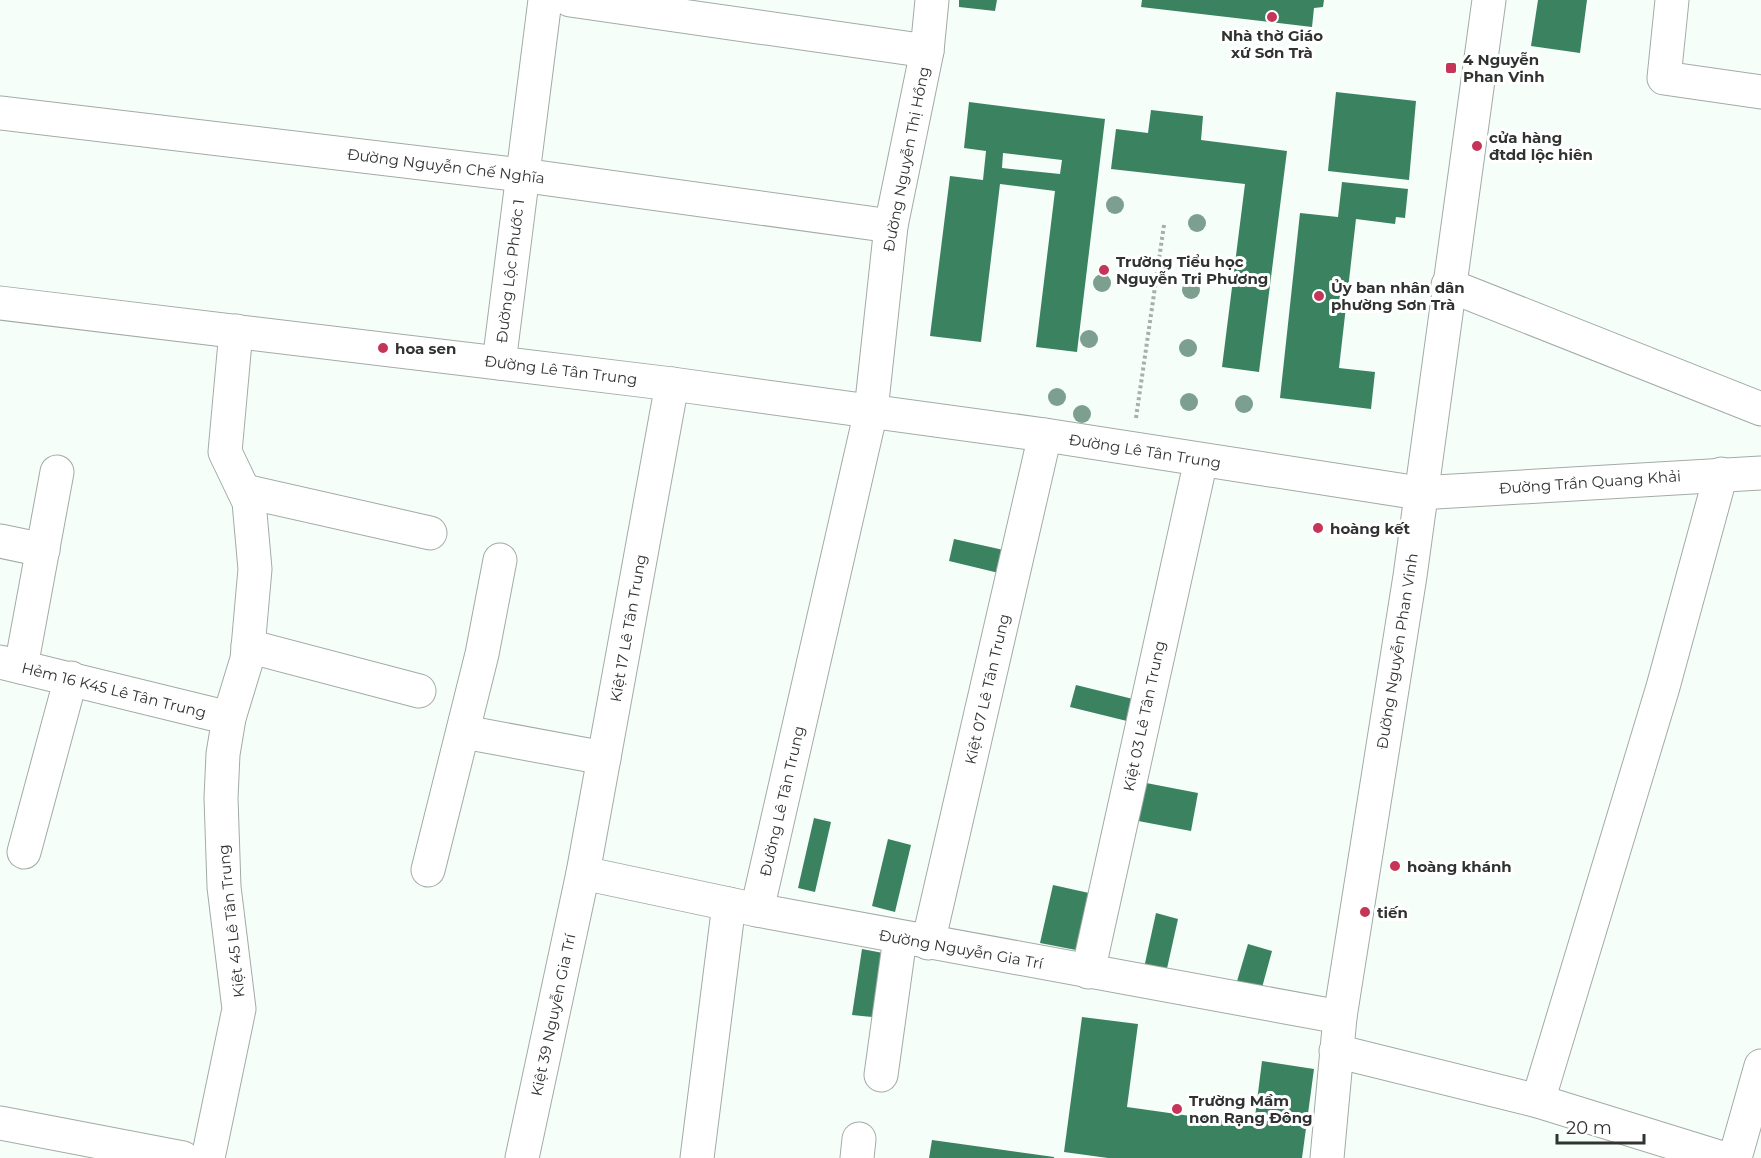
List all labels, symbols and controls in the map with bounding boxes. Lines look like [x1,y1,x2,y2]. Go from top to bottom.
marker: Nhà thờ Giáo xứ Sơn Trà [1265,10,1279,24]
place label: Nhà thờ Giáo xứ Sơn Trà [1221,26,1323,62]
place label: 4 Nguyễn Phan Vinh [1463,50,1545,86]
marker: 4 Nguyễn Phan Vinh [1444,61,1458,75]
street label: Đường Nguyễn Thị Hồng [879,65,933,253]
place label: cửa hàng đtdd lộc hiên [1489,128,1593,164]
marker: cửa hàng đtdd lộc hiên [1470,139,1484,153]
street label: Đường Nguyễn Chế Nghĩa [346,144,546,188]
street label: Đường Lộc Phước 1 [492,198,528,344]
place label: Trường Tiểu học Nguyễn Tri Phương [1116,252,1268,288]
marker: Trường Tiểu học Nguyễn Tri Phương [1097,263,1111,277]
place label: Ủy ban nhân dân phường Sơn Trà [1331,278,1465,314]
marker: Ủy ban nhân dân phường Sơn Trà [1312,289,1326,303]
place label: hoa sen [395,339,456,358]
marker: hoa sen [376,341,390,355]
street label: Đường Lê Tân Trung [484,351,638,389]
street label: Đường Lê Tân Trung [1068,430,1222,472]
street label: Đường Trần Quang Khải [1498,466,1682,498]
place label: hoàng kết [1330,519,1410,538]
marker: hoàng kết [1311,521,1325,535]
street label: Đường Nguyễn Phan Vinh [1372,552,1422,750]
street label: Kiệt 17 Lê Tân Trung [606,553,650,703]
street label: Kiệt 07 Lê Tân Trung [960,612,1014,766]
street label: Kiệt 03 Lê Tân Trung [1119,639,1169,793]
street label: Hẻm 16 K45 Lê Tân Trung [20,658,208,722]
street label: Đường Lê Tân Trung [755,724,809,878]
street label: Kiệt 45 Lê Tân Trung [214,844,248,998]
place label: hoàng khánh [1407,857,1512,876]
marker: hoàng khánh [1388,859,1402,873]
place label: tiến [1377,903,1408,922]
marker: tiến [1358,905,1372,919]
street label: Đường Nguyễn Gia Trí [877,925,1046,973]
street label: Kiệt 39 Nguyễn Gia Trí [526,931,580,1098]
place label: Trường Mầm non Rạng Đông [1189,1091,1313,1127]
marker: Trường Mầm non Rạng Đông [1170,1102,1184,1116]
scale bar [1557,1107,1644,1145]
text: 20 m [1566,1117,1612,1139]

